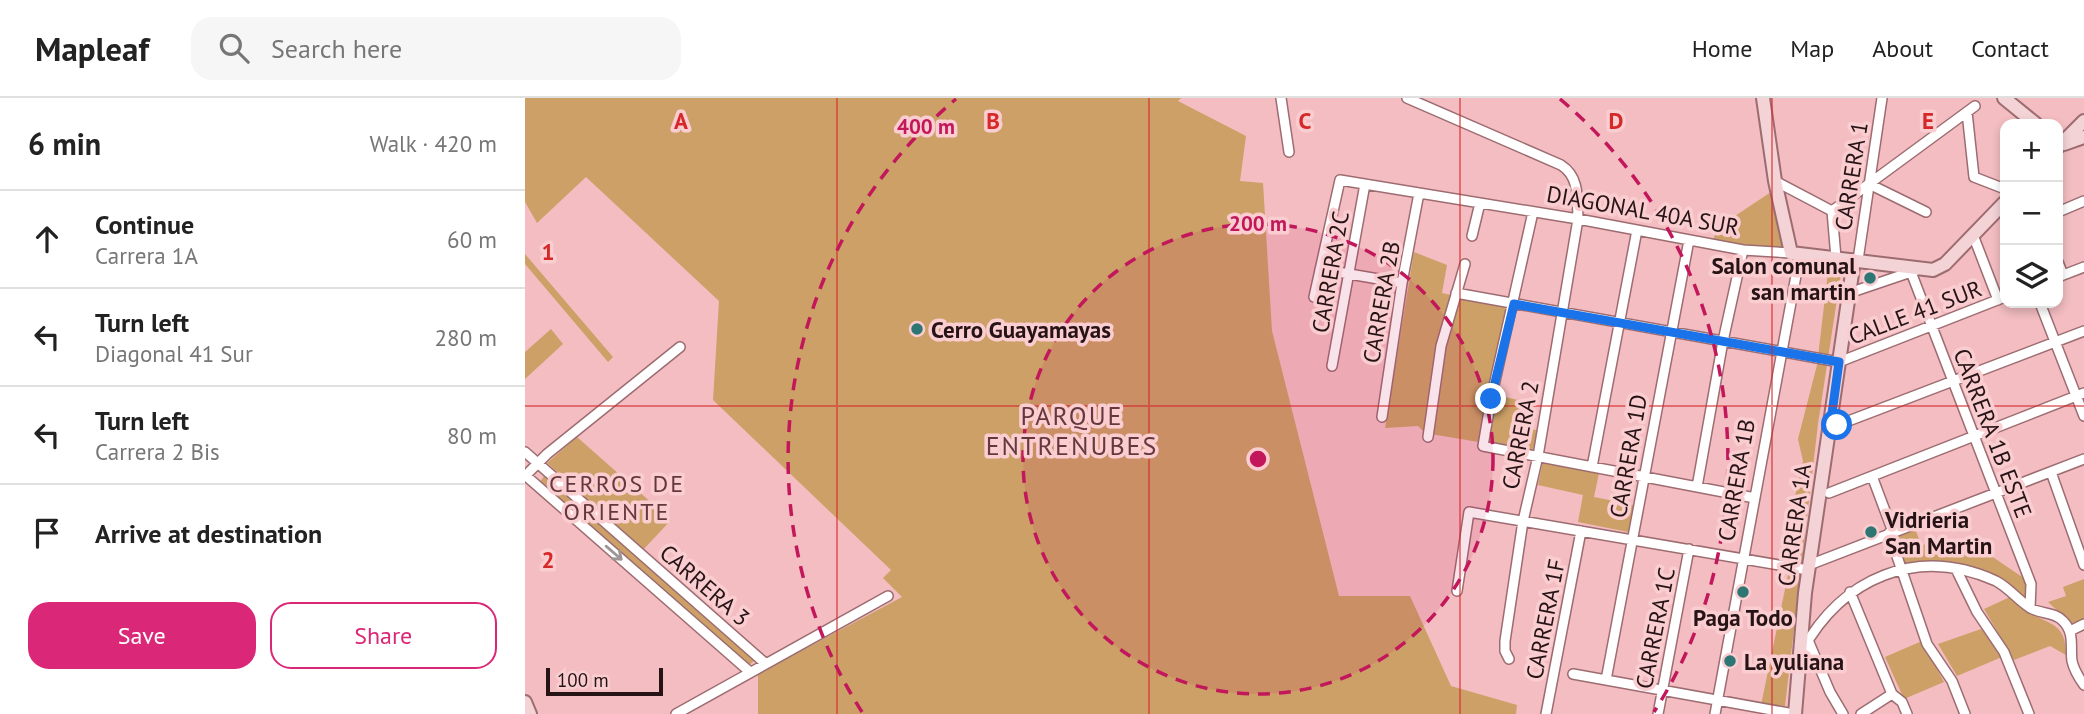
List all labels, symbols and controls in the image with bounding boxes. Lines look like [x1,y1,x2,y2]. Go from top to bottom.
search box [191,17,681,80]
text: Mapleaf [35,27,149,70]
icon: search [215,29,253,67]
text: Search here [271,32,402,65]
text: Home [1692,33,1752,64]
text: Map [1790,33,1834,64]
text: About [1872,33,1933,64]
text: Contact [1971,33,2049,64]
text: A [674,106,688,135]
text: B [986,106,1000,135]
text: C [1299,106,1312,135]
text: D [1609,106,1623,135]
text: E [1922,106,1934,135]
text: 400 m [897,113,955,140]
street label: CARRERA 1 [1828,119,1874,233]
map controls [2000,119,2063,308]
button: + [2000,119,2063,182]
text: 6 min [28,124,101,163]
text: Walk · 420 m [370,129,497,158]
street label: DIAGONAL 40A SUR [1544,179,1742,241]
button: − [2000,182,2063,245]
text: Continue [95,208,194,241]
street label: CARRERA 2C [1305,209,1355,335]
text: 200 m [1229,210,1287,237]
icon: ahead [28,220,66,258]
text: 60 m [447,225,497,254]
text: 1 [541,237,555,266]
street label: CARRERA 2B [1356,239,1406,365]
text: Carrera 1A [95,241,198,270]
button: layers [2000,245,2063,308]
place label: Salon comunal san martin [1711,251,1856,306]
marker: Salon comunal san martin [1862,270,1878,286]
street label: CALLE 41 SUR [1844,273,1986,351]
text: Turn left [95,306,189,339]
place label: Cerro Guayamayas [931,315,1111,344]
icon: left [28,318,66,356]
marker: Cerro Guayamayas [909,321,925,337]
text: 280 m [435,323,497,352]
text: Diagonal 41 Sur [95,339,253,368]
street label: CARRERA 1B ESTE [1947,344,2039,522]
street label: CARRERA 2 [1495,378,1545,492]
route end [1475,383,1506,414]
street label: CARRERA 1D [1603,392,1653,520]
district label: PARQUE ENTRENUBES [986,399,1158,462]
text: Turn left [95,404,189,437]
route start [1821,409,1852,440]
icon: left [28,416,66,454]
street label: CARRERA 1B [1711,417,1761,543]
text: 80 m [447,421,497,450]
text: Carrera 2 Bis [95,437,220,466]
centre of rings [1246,447,1270,471]
street label: CARRERA 1A [1771,461,1817,588]
district label: CERROS DE ORIENTE [549,468,685,527]
place label: Vidrieria San Martin [1884,505,1992,560]
icon: arrive [28,514,66,552]
text: Arrive at destination [95,517,322,550]
marker: Vidrieria San Martin [1863,524,1879,540]
street label: CARRERA 3 [654,538,756,632]
text: 2 [541,545,555,574]
one-way arrow [605,545,623,561]
street label: CARRERA 1F [1519,556,1571,682]
street label: CARRERA 1C [1629,565,1681,691]
marker: Paga Todo [1735,584,1751,600]
button: Save [28,602,256,669]
button: Share [270,602,497,669]
place label: Paga Todo [1693,603,1793,632]
place label: La yuliana [1744,647,1844,676]
marker: La yuliana [1722,653,1738,669]
scale bar [546,665,663,697]
text: 100 m [557,668,609,692]

